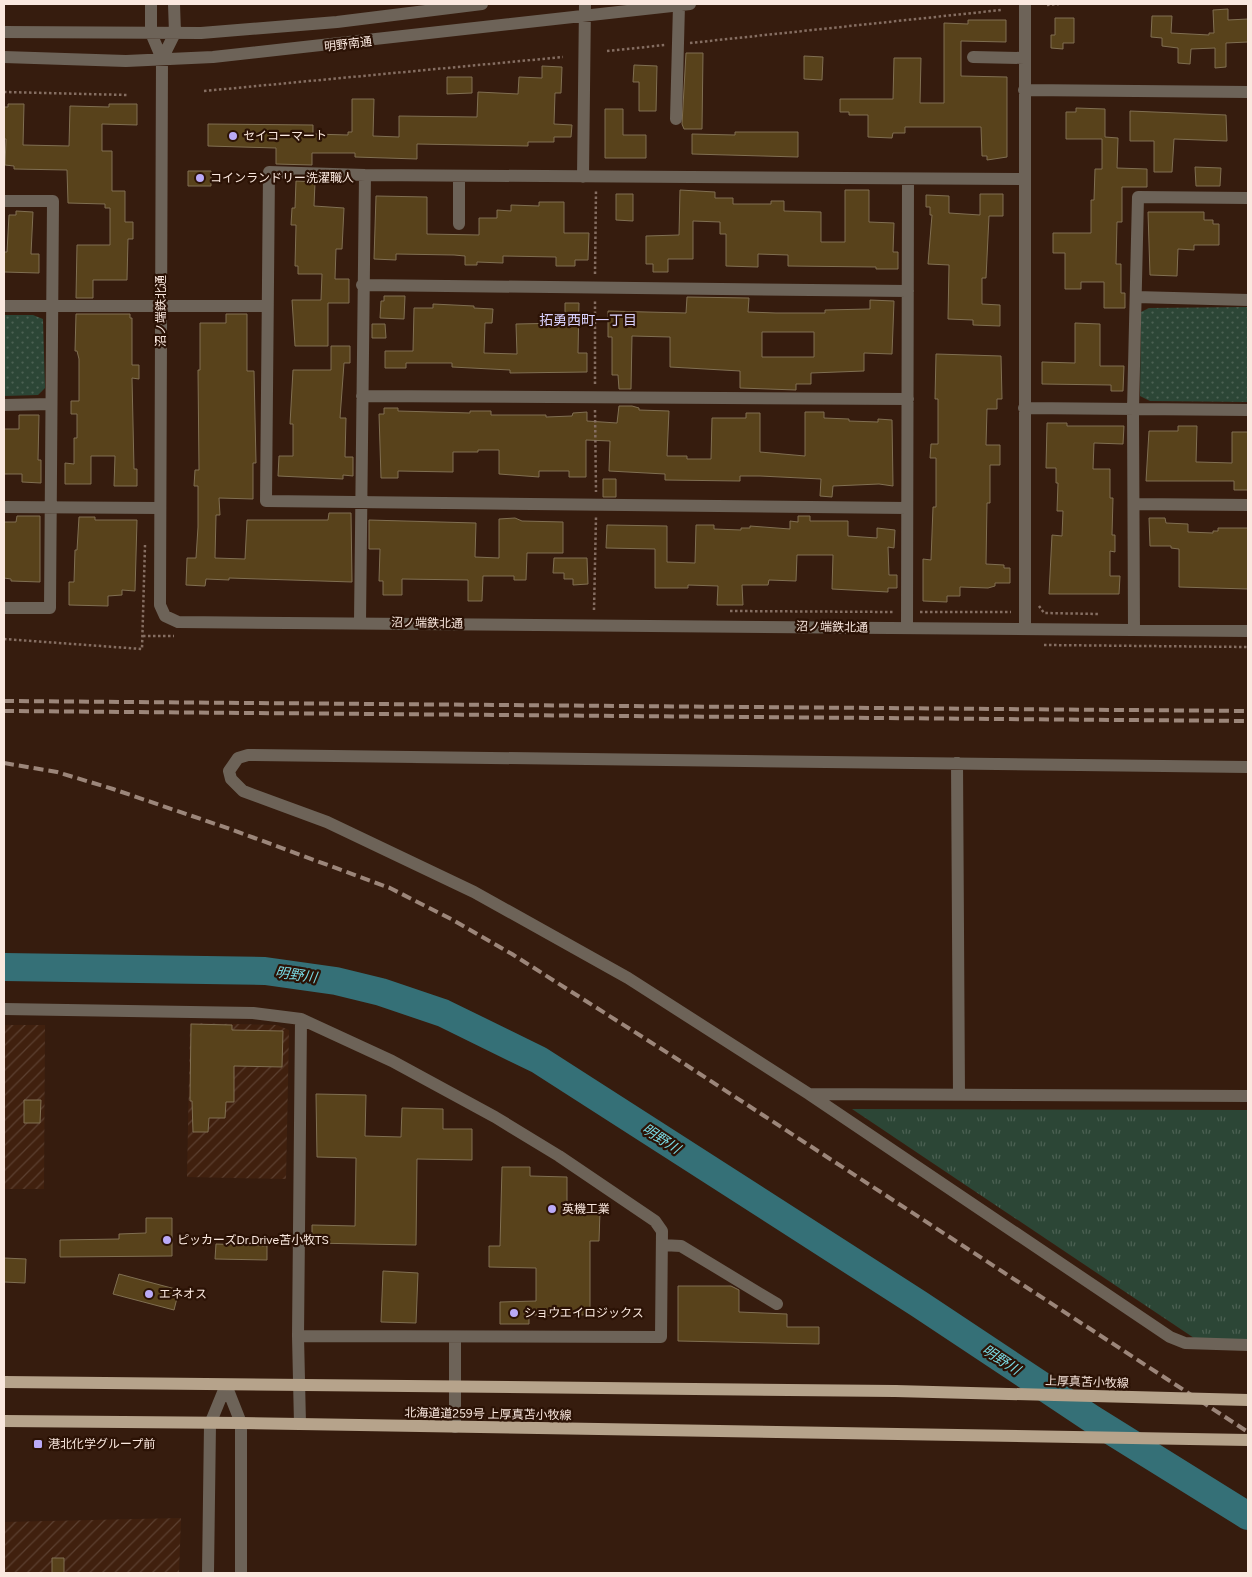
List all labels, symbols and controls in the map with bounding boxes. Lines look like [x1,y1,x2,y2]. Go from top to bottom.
street label: 明野南通 [323,34,373,54]
place label: セイコーマート [243,129,327,143]
marker: セイコーマート [227,130,239,142]
place label: コインランドリー洗濯職人 [210,171,354,185]
marker: コインランドリー洗濯職人 [194,172,206,184]
street label: 沼ノ端鉄北通 [154,275,168,347]
district label: 拓勇西町一丁目 [539,312,637,329]
street label: 沼ノ端鉄北通 [391,615,463,631]
street label: 沼ノ端鉄北通 [796,619,868,635]
water label: 明野川 [274,964,320,987]
water label: 明野川 [639,1120,685,1159]
place label: 英機工業 [562,1202,610,1216]
marker: 英機工業 [546,1203,558,1215]
place label: ピッカーズDr.Drive苫小牧TS [177,1233,329,1247]
marker: ピッカーズDr.Drive苫小牧TS [161,1234,173,1246]
place label: エネオス [159,1287,207,1301]
marker: エネオス [143,1288,155,1300]
place label: ショウエイロジックス [524,1306,644,1320]
marker: ショウエイロジックス [508,1307,520,1319]
water label: 明野川 [979,1341,1025,1380]
street label: 上厚真苫小牧線 [1045,1374,1129,1390]
street label: 北海道道259号 上厚真苫小牧線 [404,1406,572,1422]
place label: 港北化学グループ前 [48,1437,155,1451]
marker: 港北化学グループ前 [32,1438,44,1450]

